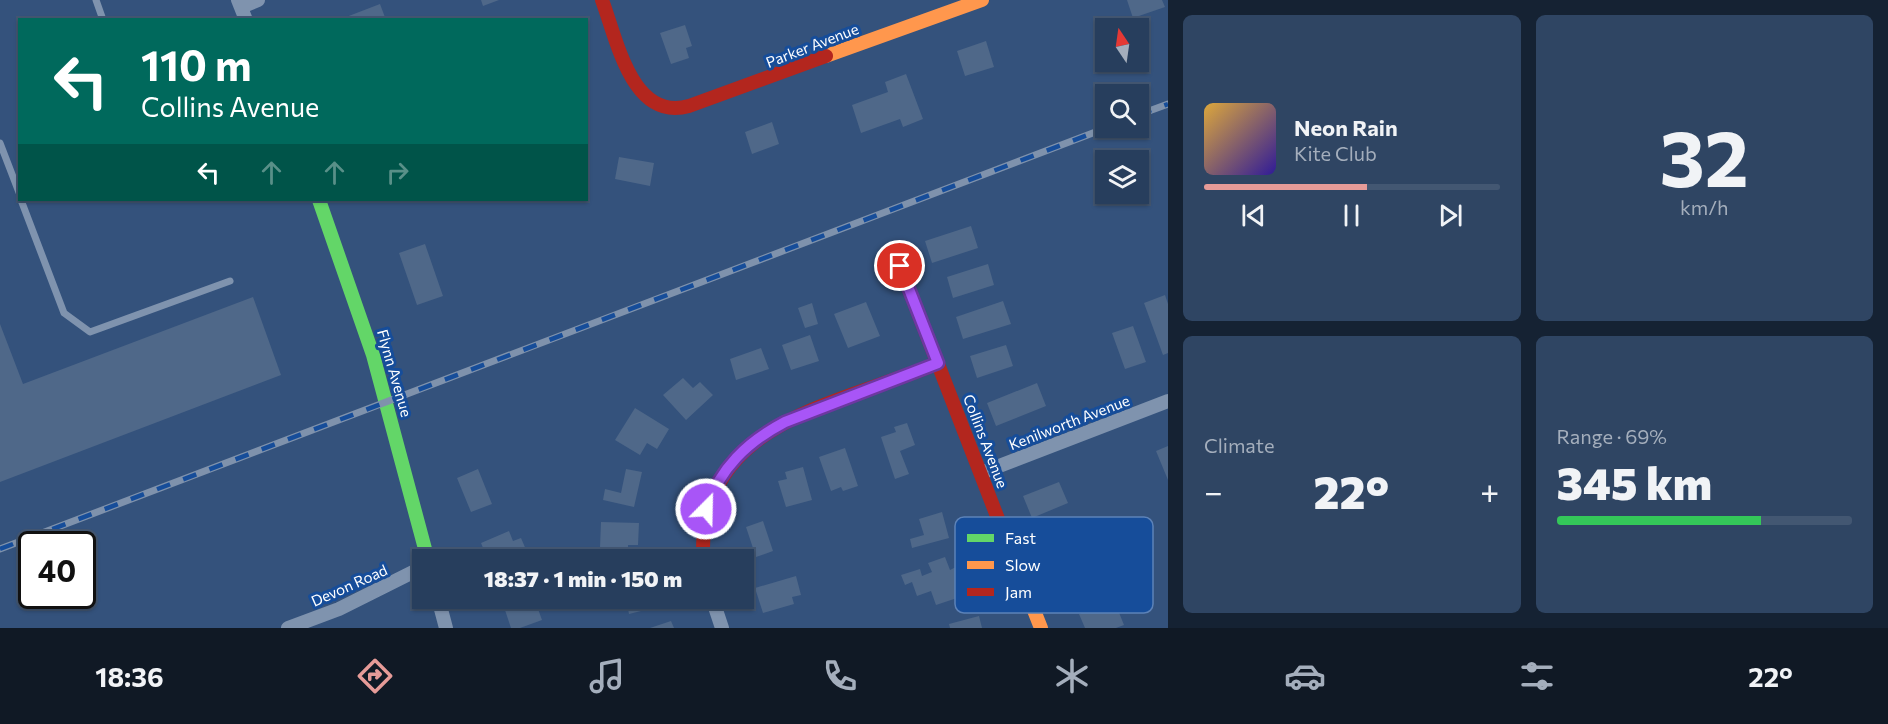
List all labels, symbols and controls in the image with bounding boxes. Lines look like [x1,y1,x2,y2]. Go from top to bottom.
north arrow [1095,18,1149,72]
map controls [1095,18,1149,204]
street label: Parker Avenue [763,19,861,71]
text: 110 m [141,38,252,90]
icon: left [42,42,120,120]
button: search [1095,84,1149,138]
text: Collins Avenue [141,90,319,123]
text: 32 [1660,108,1749,203]
text: Neon Rain [1294,114,1398,141]
text: Kite Club [1294,141,1377,165]
button: layers [1095,150,1149,204]
icon: left [192,156,225,189]
icon: ahead [255,156,288,189]
icon: ahead [318,156,351,189]
icon: right [381,156,414,189]
text: km/h [1680,195,1729,219]
icon: previous [1237,199,1270,232]
icon: pause [1335,199,1368,232]
icon: next [1434,199,1467,232]
pin [874,240,925,291]
icon: arrive [883,249,916,282]
street label: Flynn Avenue [374,327,416,419]
street label: Kenilworth Avenue [1006,391,1132,453]
street label: Collins Avenue [960,392,1012,491]
text: Range · 69% [1557,424,1667,448]
text: Climate [1204,433,1274,457]
text: 345 km [1557,454,1712,509]
text: 22° [1314,463,1389,518]
text: − [1204,470,1223,511]
text: + [1480,470,1499,511]
position arrow [674,477,738,541]
legend [955,517,1153,613]
text: Fast [1005,528,1036,547]
speed limit sign: 40 [18,531,96,609]
text: Slow [1005,555,1041,574]
street label: Devon Road [308,560,390,610]
text: 18:37 · 1 min · 150 m [484,565,682,592]
text: Jam [1005,582,1032,601]
icon: directions [354,655,396,697]
icon: music [586,655,628,697]
icon: phone [819,655,861,697]
icon: climate [1051,655,1093,697]
icon: car [1284,655,1326,697]
icon: filters [1516,655,1558,697]
text: 18:36 [95,660,164,693]
text: 22° [1748,660,1793,693]

